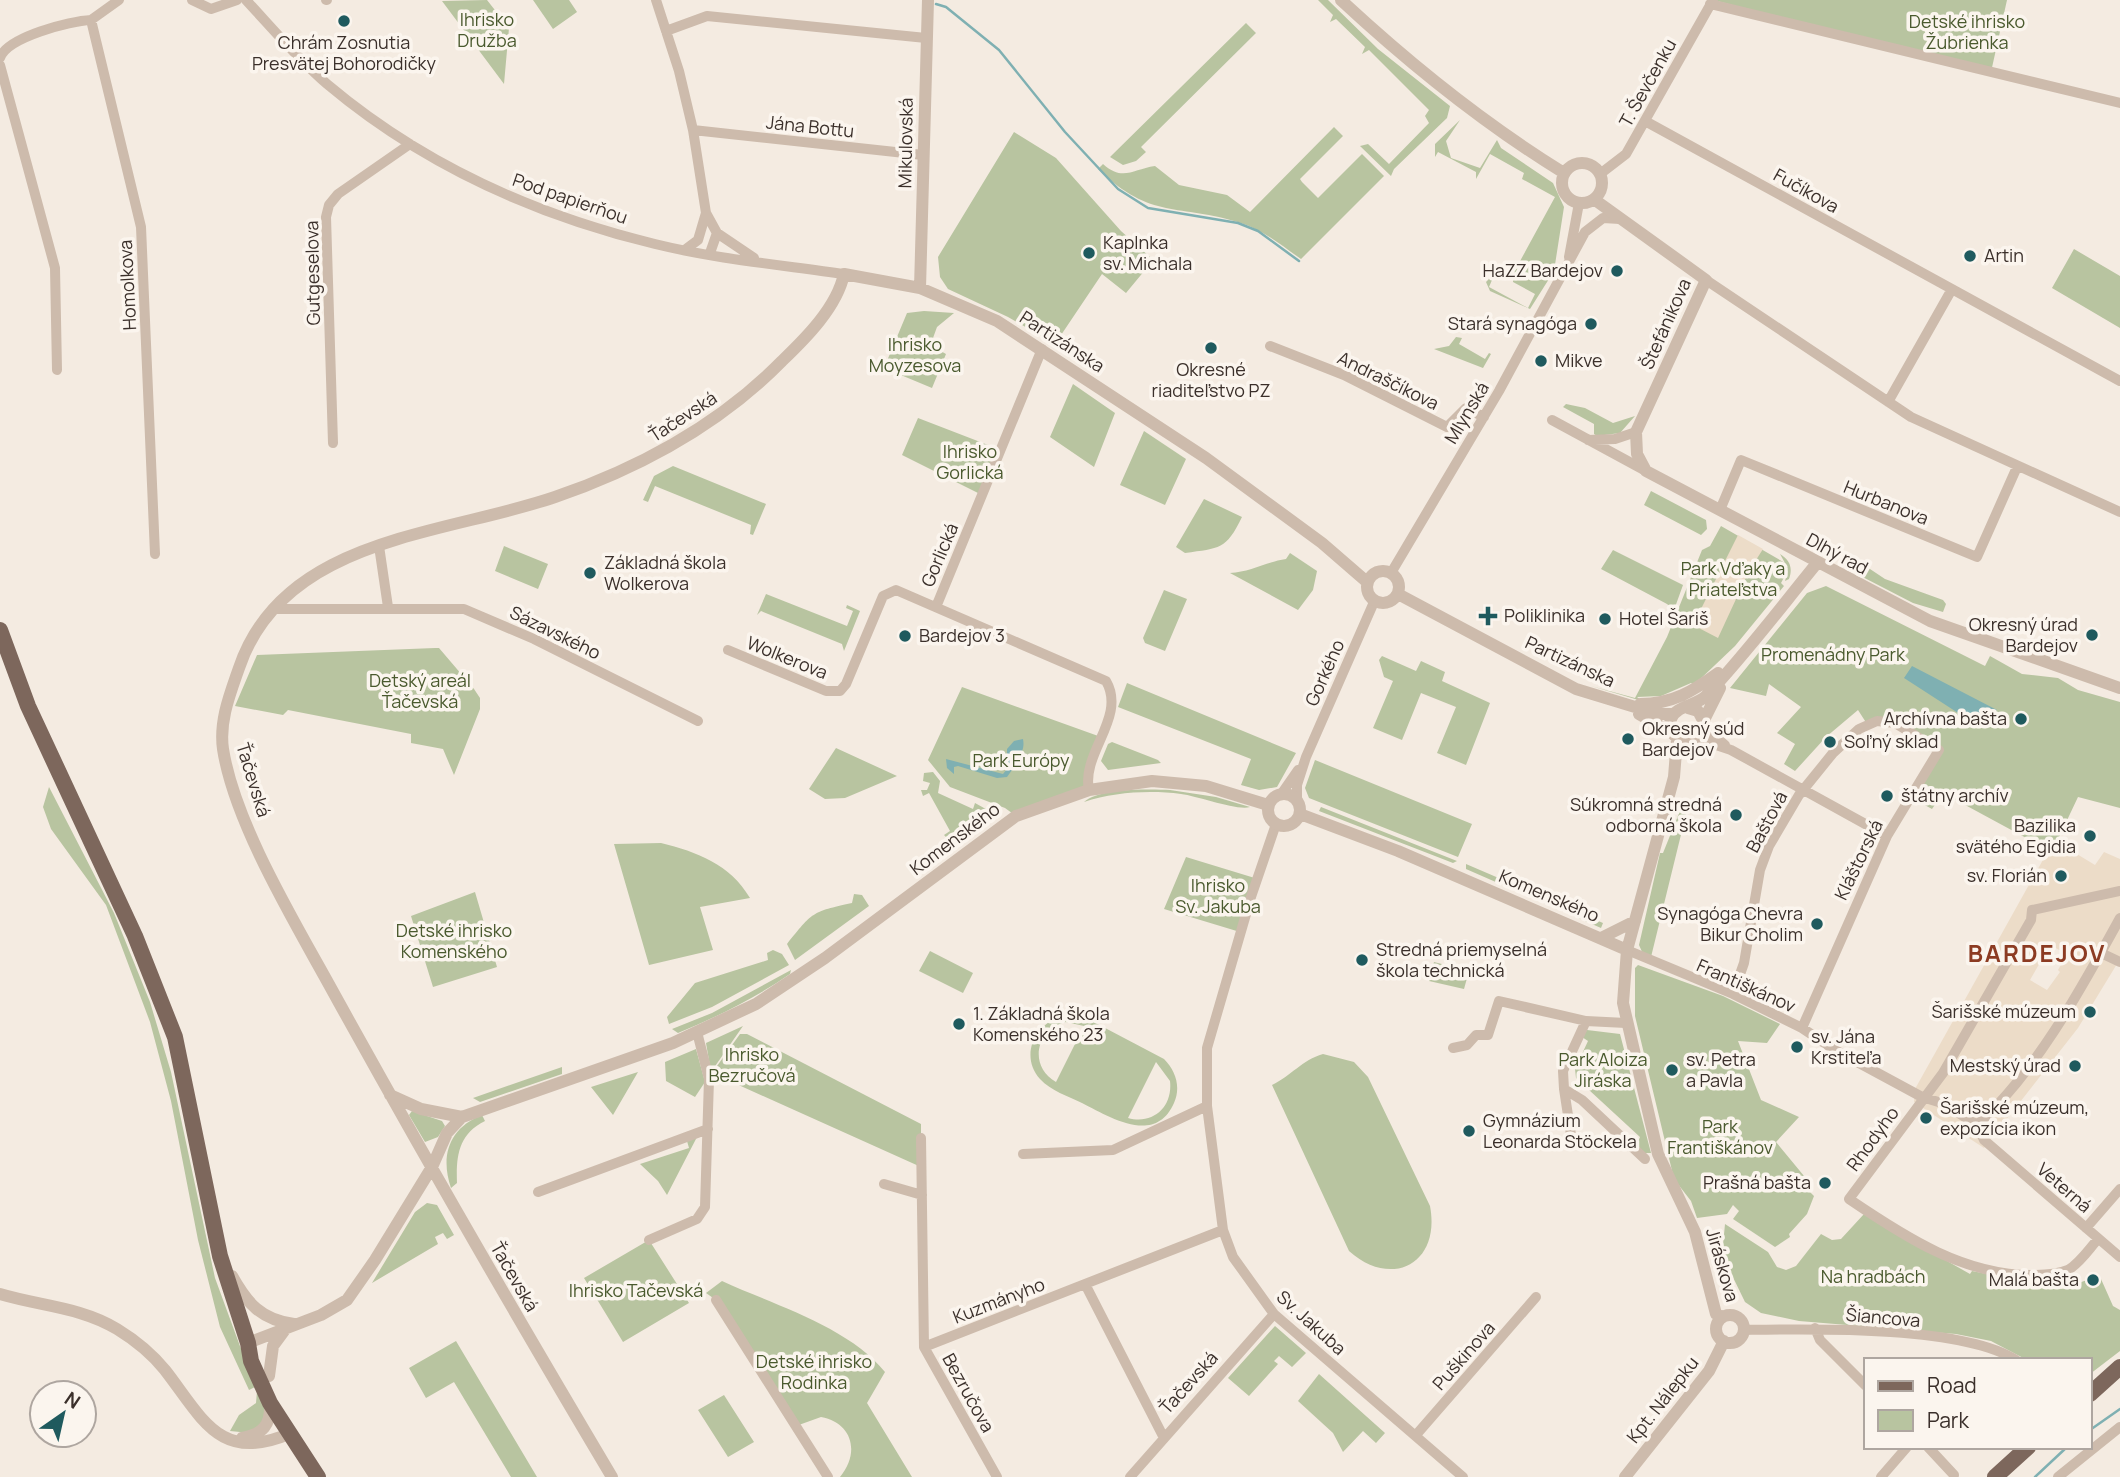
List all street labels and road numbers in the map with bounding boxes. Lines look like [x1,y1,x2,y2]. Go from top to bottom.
street label: T. Ševčenku [1613,34,1681,131]
street label: Mikulovská [892,97,918,188]
street label: Jána Bottu [765,109,855,143]
street label: Fučíkova [1769,162,1843,218]
street label: Pod papierňou [510,167,631,229]
street label: Gutgeselova [299,220,325,326]
street label: Homolkova [113,239,141,331]
street label: Štefánikova [1634,274,1696,373]
street label: Partizánska [1016,305,1110,377]
street label: Andraščíkova [1334,345,1443,415]
street label: Mlynská [1438,377,1494,448]
street label: Ťačevská [644,385,721,447]
street label: Hurbanova [1840,474,1932,530]
street label: Gorlická [915,519,963,590]
street label: Dlhý rad [1802,527,1873,579]
street label: Sázavského [506,600,605,664]
street label: Wolkerova [743,630,831,684]
street label: Partizánska [1522,630,1619,692]
street label: Gorkého [1299,636,1349,710]
street label: Ťačevská [231,740,277,820]
street label: Baštová [1740,787,1792,856]
street label: Komenského [905,797,1004,880]
street label: Kláštorská [1828,815,1888,904]
street label: Komenského [1496,863,1603,927]
street label: Františkánov [1693,953,1800,1018]
street label: Rhodyho [1841,1101,1904,1175]
street label: Veterná [2032,1157,2097,1218]
street label: Jiráskova [1701,1225,1745,1304]
street label: Ťačevská [485,1237,544,1316]
street label: Kuzmányho [949,1272,1048,1329]
street label: Sv. Jakuba [1272,1285,1352,1360]
street label: Šiancova [1845,1302,1921,1332]
street label: Puškinova [1427,1316,1500,1395]
street label: Ťačevská [1154,1346,1223,1419]
street label: Bezručova [937,1349,1000,1436]
street label: Kpt. Nálepku [1621,1351,1704,1448]

